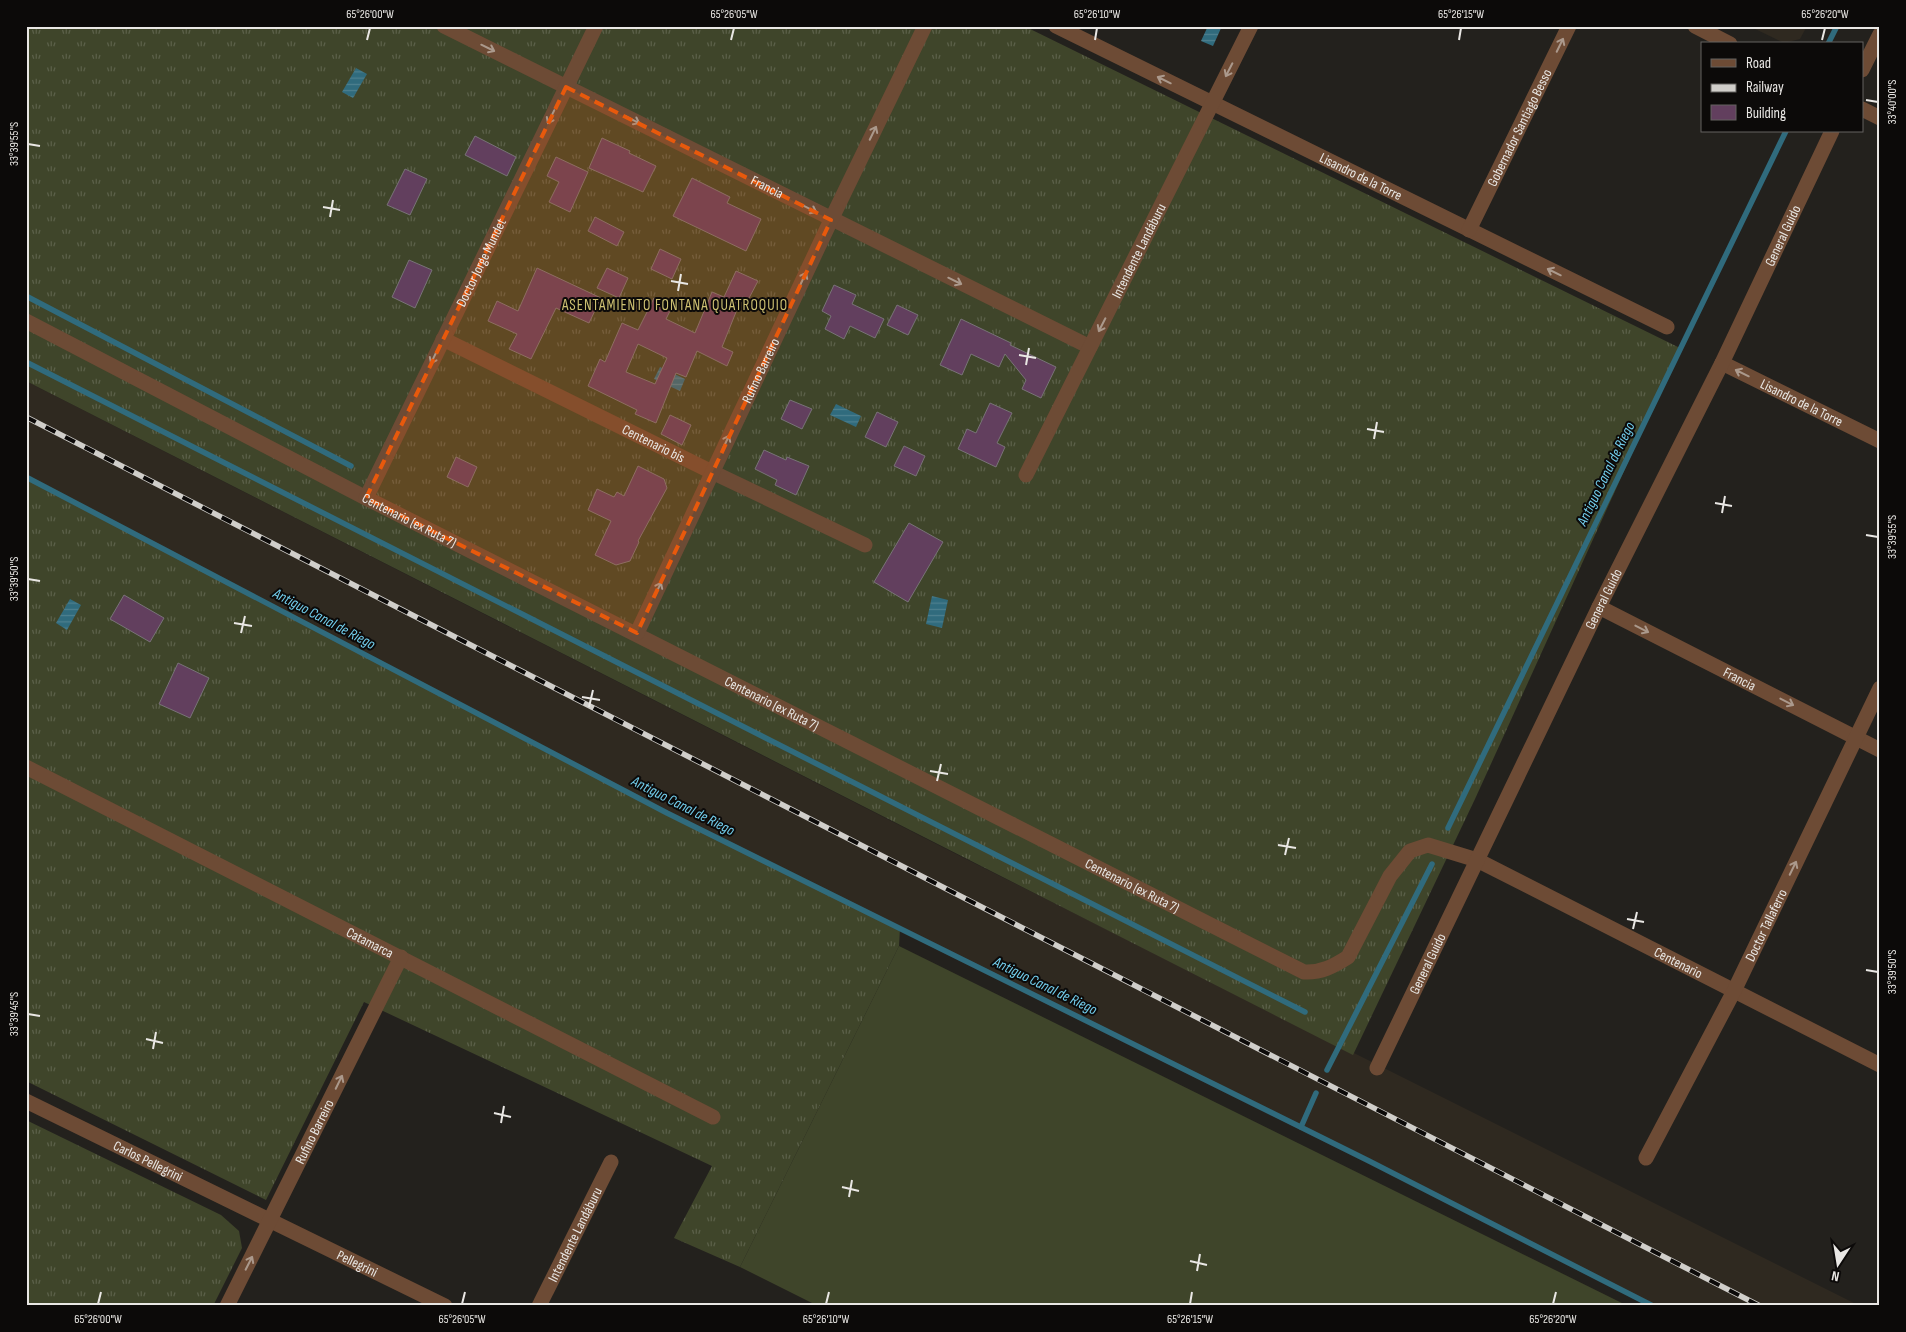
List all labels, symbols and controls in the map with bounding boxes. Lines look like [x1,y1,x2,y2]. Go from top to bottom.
text: 65°26'00"W [346,7,394,22]
text: 65°26'05"W [710,7,758,22]
text: 65°26'10"W [1074,7,1120,22]
text: 65°26'15"W [1438,7,1484,22]
text: 65°26'20"W [1801,7,1849,22]
one-way arrow [1556,38,1565,53]
legend [1701,42,1864,132]
one-way arrow [480,44,495,53]
text: Road [1746,54,1771,73]
one-way arrow [1224,62,1233,77]
street label: Gobernador Santiago Besso [1483,66,1555,189]
one-way arrow [1157,75,1172,84]
text: Railway [1746,78,1784,97]
text: 33°40'00"S [1885,80,1900,124]
text: Building [1746,104,1786,123]
one-way arrow [546,109,556,124]
one-way arrow [625,116,640,125]
text: 33°39'55"S [7,122,22,166]
one-way arrow [869,126,878,141]
street label: Lisandro de la Torre [1317,149,1405,204]
street label: Francia [748,171,786,202]
street label: Intendente Landáburu [1108,200,1169,301]
street label: General Guido [1761,202,1804,269]
one-way arrow [802,204,817,214]
street label: Doctor Jorge Mundet [452,216,509,309]
one-way arrow [1546,267,1561,277]
one-way arrow [799,272,808,287]
one-way arrow [948,276,963,286]
district label: ASENTAMIENTO FONTANA QUATROQUIO [561,296,788,315]
one-way arrow [1096,317,1106,332]
street label: Rufino Barreiro [738,335,783,406]
one-way arrow [429,350,439,365]
one-way arrow [1735,368,1750,377]
street label: Lisandro de la Torre [1758,375,1846,430]
water label: Antiguo Canal de Riego [1572,419,1639,530]
street label: Centenario bis [620,421,688,466]
one-way arrow [722,435,731,450]
street label: Centenario (ex Ruta 7) [359,489,459,551]
text: 33°39'55"S [1885,515,1900,559]
text: 33°39'50"S [7,557,22,601]
street label: General Guido [1581,565,1626,632]
one-way arrow [653,582,663,597]
water label: Antiguo Canal de Riego [269,584,378,654]
one-way arrow [1634,625,1649,634]
street label: Francia [1721,663,1759,694]
street label: Centenario (ex Ruta 7) [722,672,822,734]
one-way arrow [1779,698,1794,707]
water label: Antiguo Canal de Riego [627,771,738,840]
street label: Centenario (ex Ruta 7) [1082,854,1182,916]
one-way arrow [1789,861,1798,876]
street label: Doctor Tallaferro [1741,886,1791,964]
street label: Catamarca [344,923,396,961]
street label: General Guido [1405,930,1449,997]
street label: Centenario [1651,943,1706,982]
text: 33°39'50"S [1885,950,1900,994]
water label: Antiguo Canal de Riego [989,952,1100,1019]
text: 33°39'45"S [7,992,22,1036]
one-way arrow [334,1074,344,1089]
street label: Rufino Barreiro [291,1096,337,1167]
street label: Carlos Pellegrini [111,1137,186,1185]
street label: Intendente Landáburu [544,1184,606,1285]
north arrow [1814,1240,1864,1290]
street label: Pellegrini [334,1246,381,1280]
one-way arrow [244,1255,254,1270]
text: N [1830,1267,1841,1285]
text: 65°26'00"W [74,1312,122,1327]
text: 65°26'05"W [438,1312,486,1327]
text: 65°26'10"W [803,1312,849,1327]
text: 65°26'15"W [1167,1312,1213,1327]
text: 65°26'20"W [1529,1312,1577,1327]

